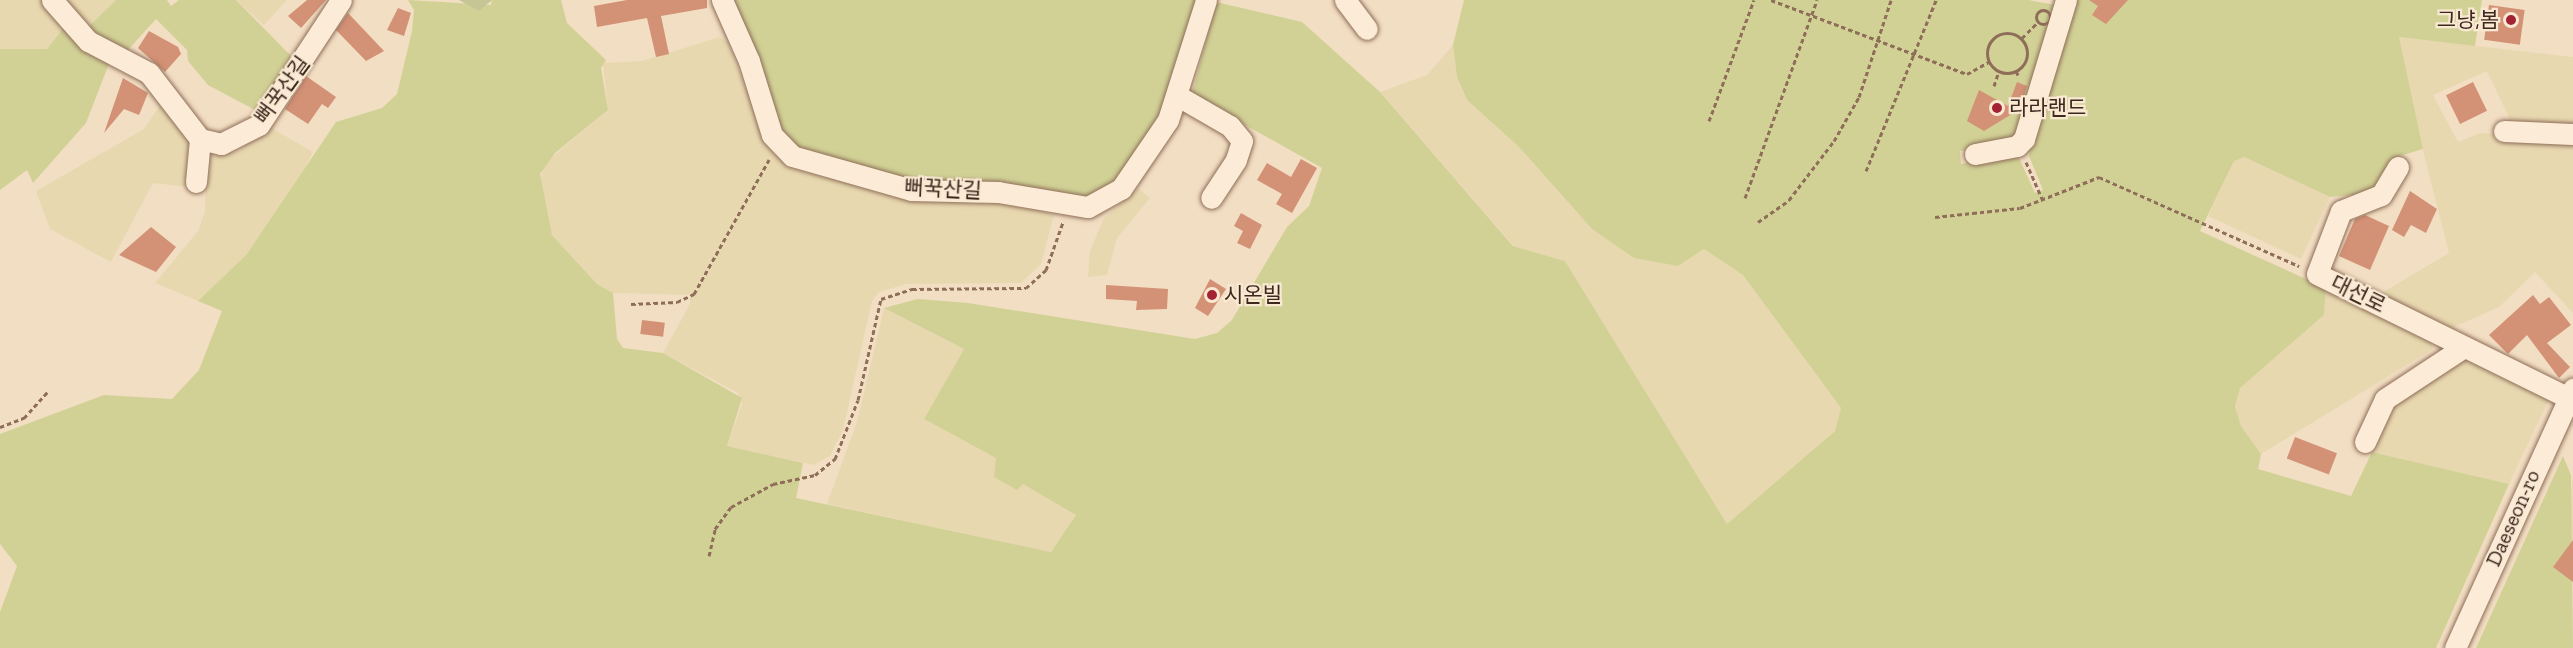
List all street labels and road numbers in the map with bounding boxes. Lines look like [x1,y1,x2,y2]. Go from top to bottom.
street label: 뻐꾹산길 [249,51,315,129]
street label: 뻐꾹산길 [904,174,982,204]
street label: 대선로 [2326,270,2390,318]
street label: Daeseon-ro [2481,466,2545,570]

